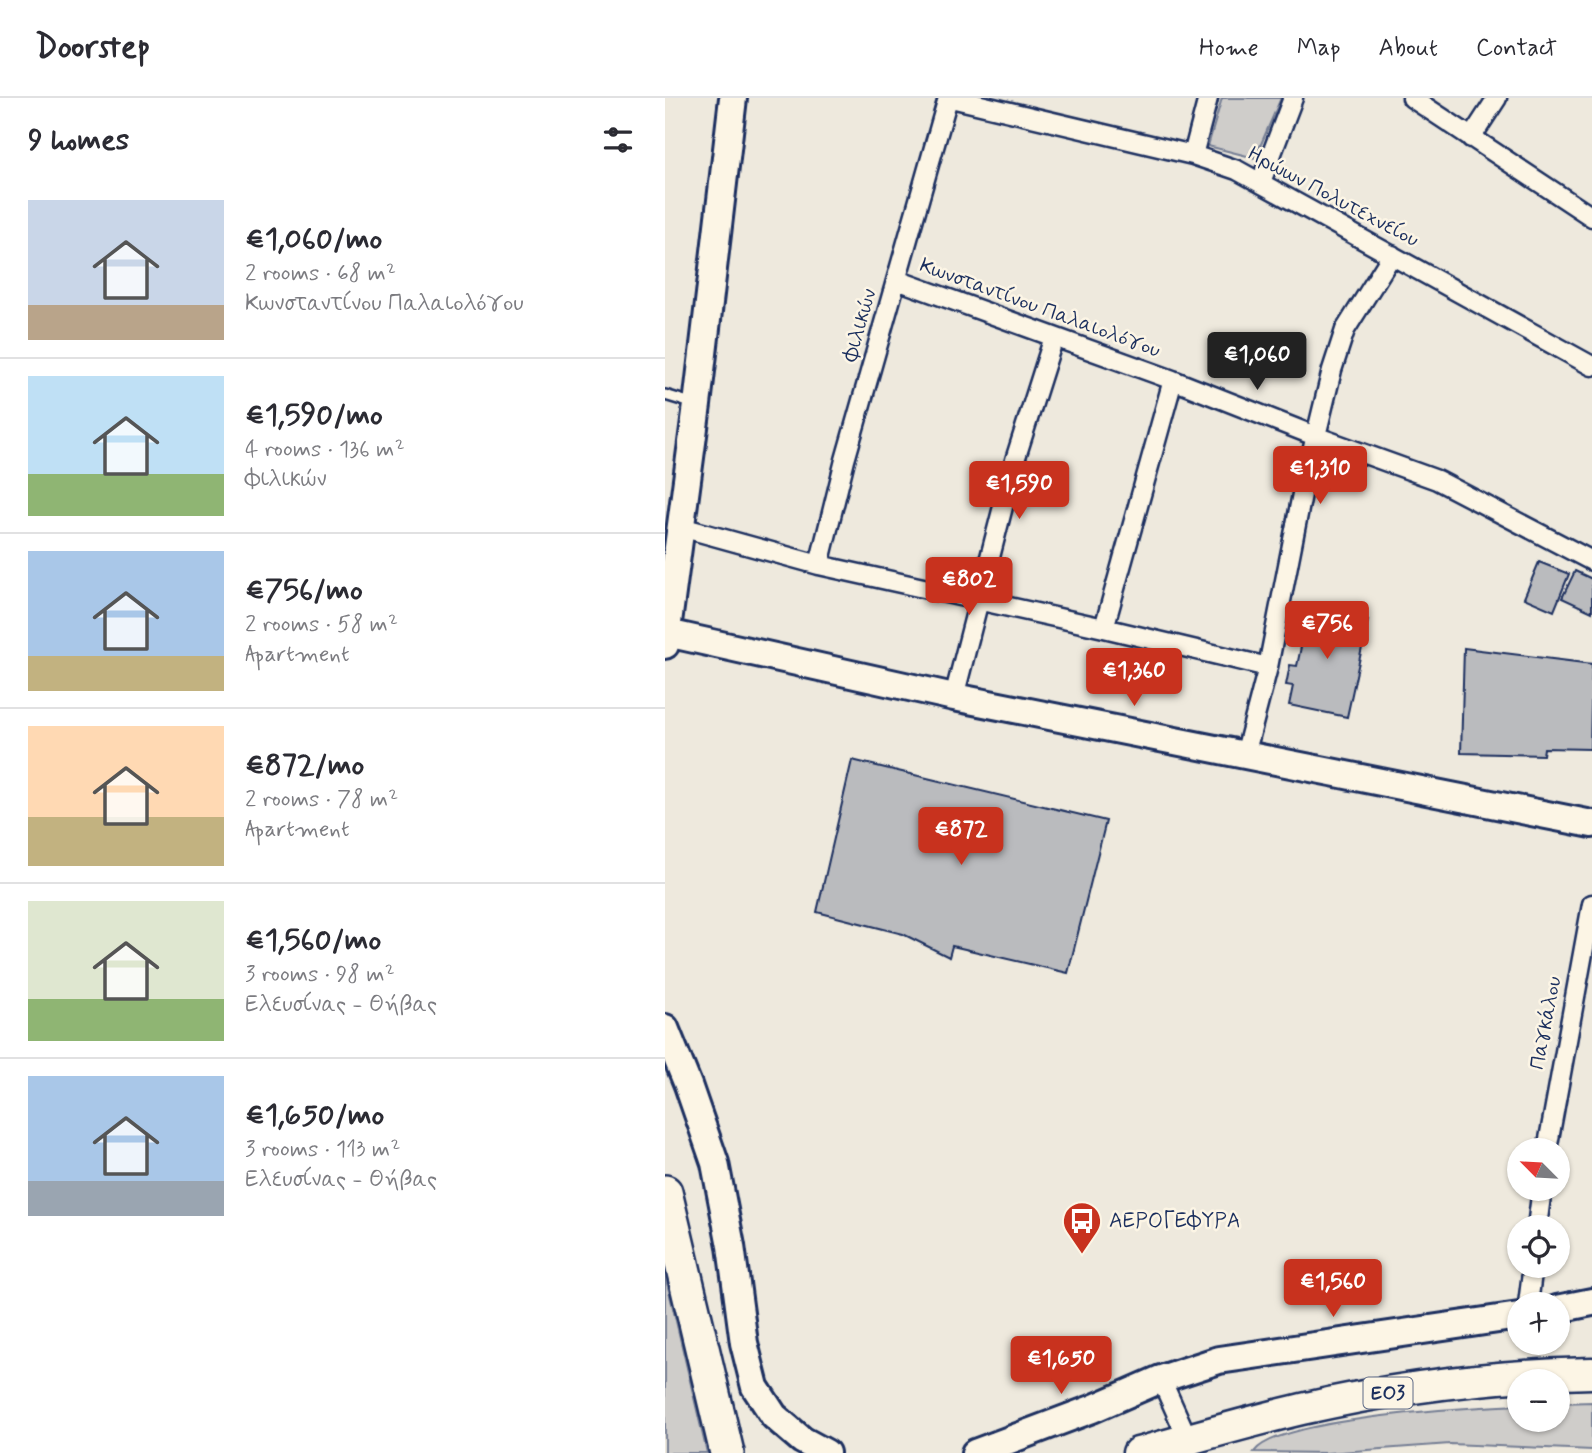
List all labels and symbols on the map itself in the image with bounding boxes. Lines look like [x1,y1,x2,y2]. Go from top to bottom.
street label: Ηρώων Πολυτεχνείου [1242,140,1424,254]
street label: Κωνσταντίνου Παλαιολόγου [916,251,1164,365]
street label: Φιλικών [836,285,884,366]
pin: €1,060 [1200,332,1314,392]
pin: €1,310 [1263,446,1377,506]
pin: €1,590 [962,462,1076,521]
pin: €802 [928,558,1010,617]
pin: €756 [1286,602,1368,661]
pin: €1,360 [1077,648,1191,708]
pin: €872 [920,808,1002,867]
street label: Παγκάλου [1523,974,1569,1072]
north arrow [1507,1138,1570,1200]
bus stop icon: ΑΕΡΟΓΕΦΥΡΑ [1061,1200,1103,1255]
place label: ΑΕΡΟΓΕΦΥΡΑ [1109,1207,1240,1235]
pin: €1,560 [1276,1260,1390,1319]
pin: €1,650 [1004,1336,1118,1396]
road number: ΕΟ3 [1363,1378,1413,1408]

